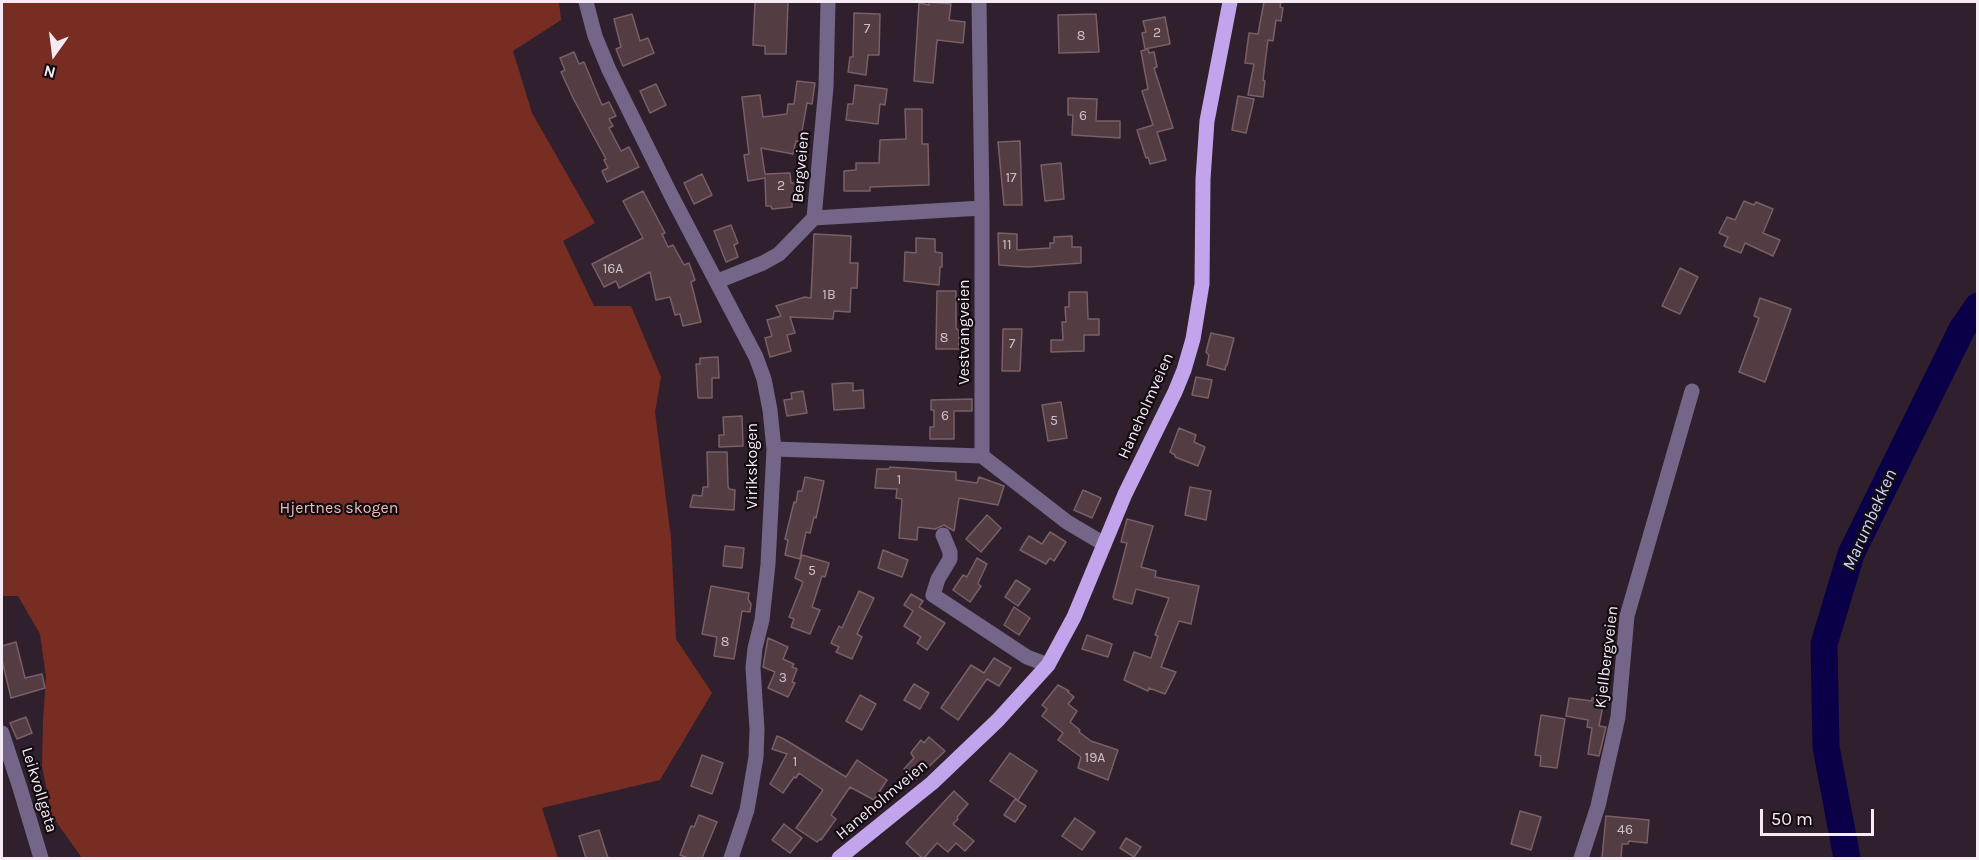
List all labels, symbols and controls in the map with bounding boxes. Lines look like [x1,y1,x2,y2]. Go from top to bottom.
house number: 7 [864,21,870,37]
north arrow [24,24,84,84]
house number: 2 [1153,25,1161,41]
house number: 8 [1077,28,1085,44]
text: N [42,61,57,83]
house number: 6 [1079,108,1087,124]
street label: Bergveien [788,130,814,204]
house number: 17 [1005,170,1017,186]
house number: 2 [777,178,785,194]
house number: 11 [1002,237,1012,253]
house number: 16A [603,261,623,277]
street label: Vestvangveien [954,279,974,385]
house number: 1B [822,287,836,303]
house number: 8 [940,330,948,346]
house number: 7 [1009,336,1015,352]
street label: Haneholmveien [1114,350,1178,462]
house number: 6 [941,408,949,424]
house number: 5 [1050,413,1058,429]
street label: Virikskogen [742,423,762,509]
water label: Marumbekken [1838,466,1902,574]
house number: 1 [897,472,901,488]
park label: Hjertnes skogen [280,498,398,518]
house number: 5 [808,563,816,579]
street label: Kjellbergveien [1591,605,1623,709]
house number: 8 [721,634,729,650]
house number: 3 [779,670,787,686]
street label: Leikvollgata [17,745,61,835]
house number: 19A [1085,750,1105,766]
house number: 1 [793,754,797,770]
street label: Haneholmveien [832,756,932,844]
scale bar [1763,797,1877,835]
text: 50 m [1771,808,1813,830]
house number: 46 [1617,822,1633,838]

